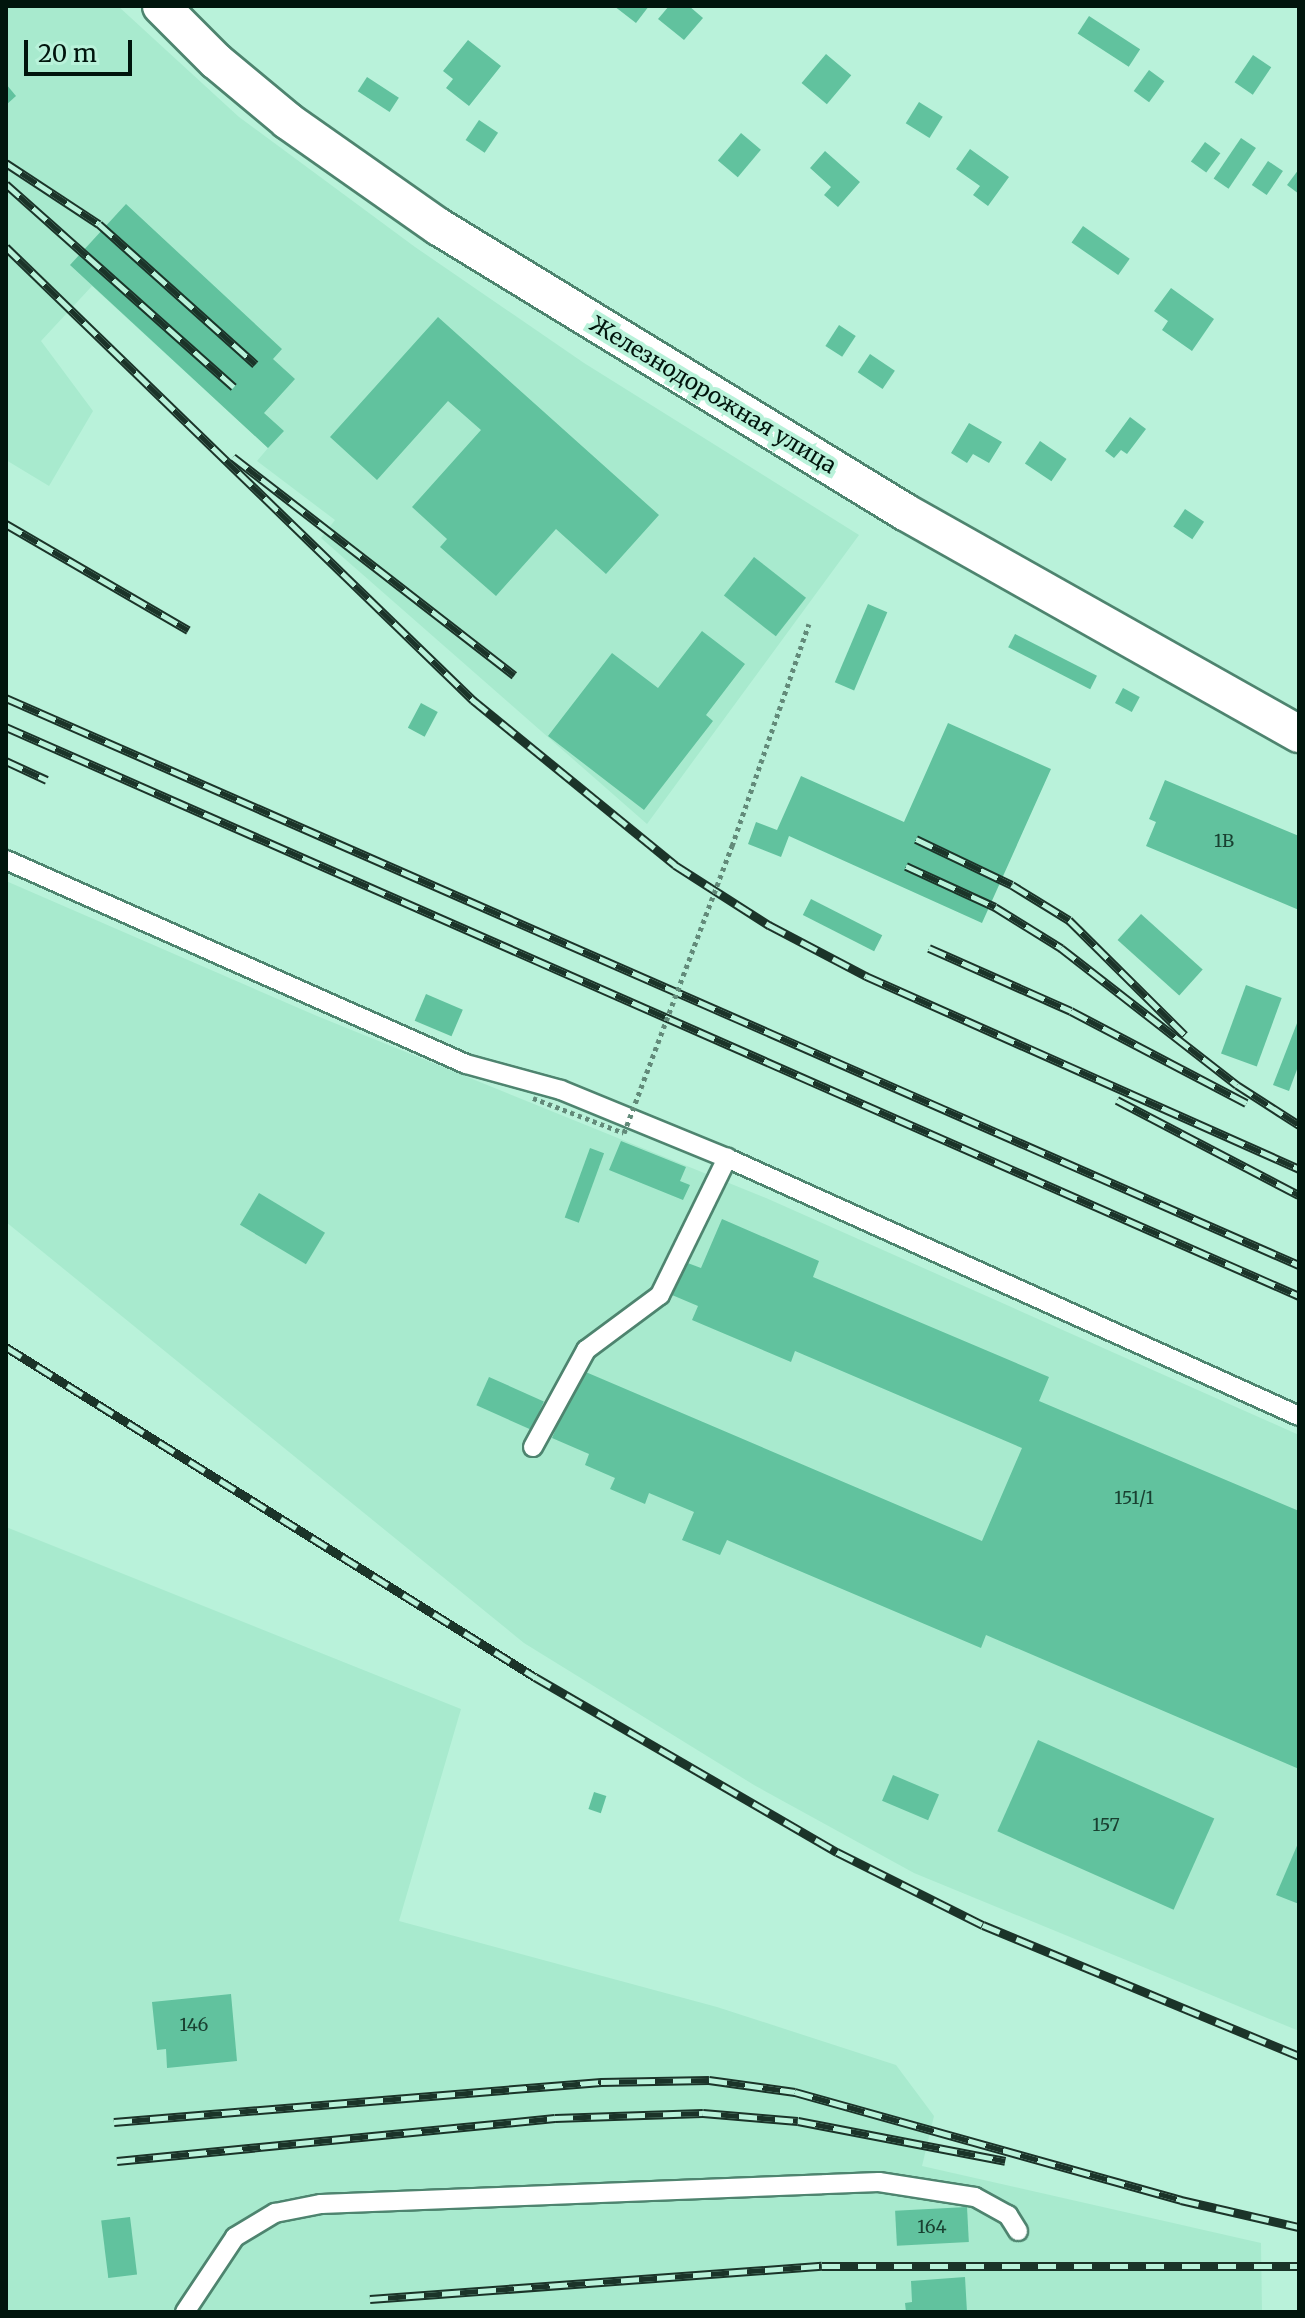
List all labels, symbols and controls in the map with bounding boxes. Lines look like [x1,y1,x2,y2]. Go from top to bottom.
scale bar [28,24,136,74]
text: 20 m [38,38,97,69]
street label: Железнодорожная улица [585,311,841,479]
house number: 1В [1214,830,1234,852]
house number: 151/1 [1114,1487,1154,1509]
house number: 157 [1092,1814,1120,1836]
house number: 146 [180,2014,208,2036]
house number: 164 [917,2216,947,2238]

